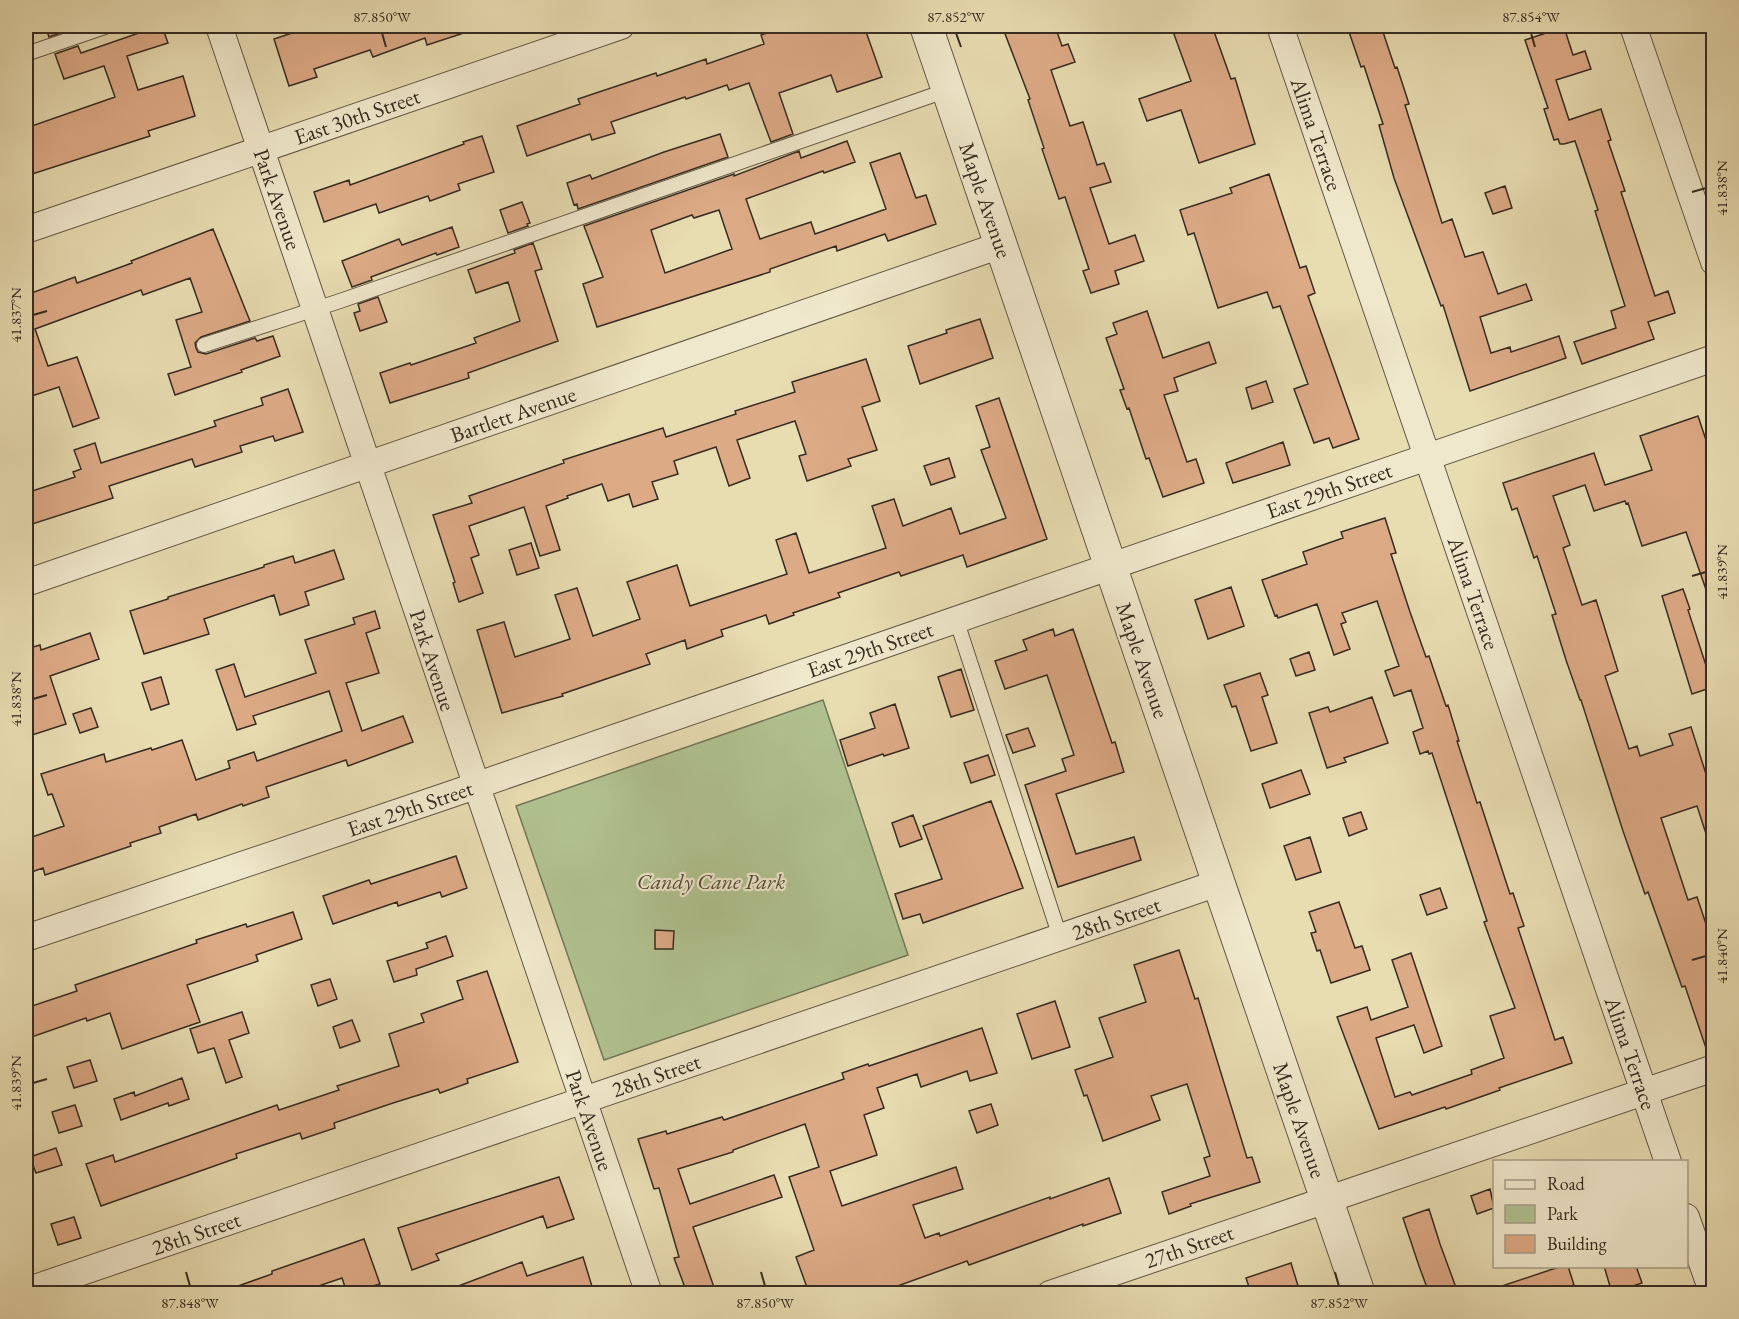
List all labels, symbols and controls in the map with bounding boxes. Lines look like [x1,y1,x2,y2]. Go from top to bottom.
text: 87.850°W [353,7,411,26]
text: 87.852°W [927,7,985,26]
text: 87.854°W [1502,7,1560,26]
street label: Alima Terrace [1283,73,1350,195]
street label: East 30th Street [290,81,424,152]
street label: Maple Avenue [952,138,1019,262]
street label: Park Avenue [247,145,308,254]
text: 41.838°N [1712,160,1731,216]
text: 41.837°N [6,287,25,343]
street label: Bartlett Avenue [446,379,580,450]
street label: East 29th Street [1262,455,1396,526]
street label: Alima Terrace [1440,532,1507,654]
text: 41.839°N [1712,544,1731,600]
street label: Maple Avenue [1109,598,1176,722]
street label: Park Avenue [403,606,463,715]
street label: East 29th Street [803,614,937,685]
text: 41.838°N [6,671,25,727]
street label: East 29th Street [343,773,477,844]
park label: Candy Cane Park [637,867,785,896]
street label: 28th Street [1068,890,1165,947]
text: 41.840°N [1712,928,1731,984]
street label: Alima Terrace [1597,992,1664,1114]
street label: 28th Street [608,1047,705,1104]
text: 41.839°N [6,1055,25,1111]
street label: Maple Avenue [1266,1058,1333,1182]
street label: Park Avenue [559,1066,620,1175]
legend [1493,1160,1688,1268]
text: Road [1547,1172,1586,1195]
text: Park [1547,1202,1578,1225]
street label: 28th Street [148,1205,245,1262]
street label: 27th Street [1141,1218,1238,1275]
text: Building [1547,1232,1607,1255]
text: 87.848°W [161,1293,219,1312]
text: 87.850°W [736,1293,794,1312]
text: 87.852°W [1310,1293,1368,1312]

